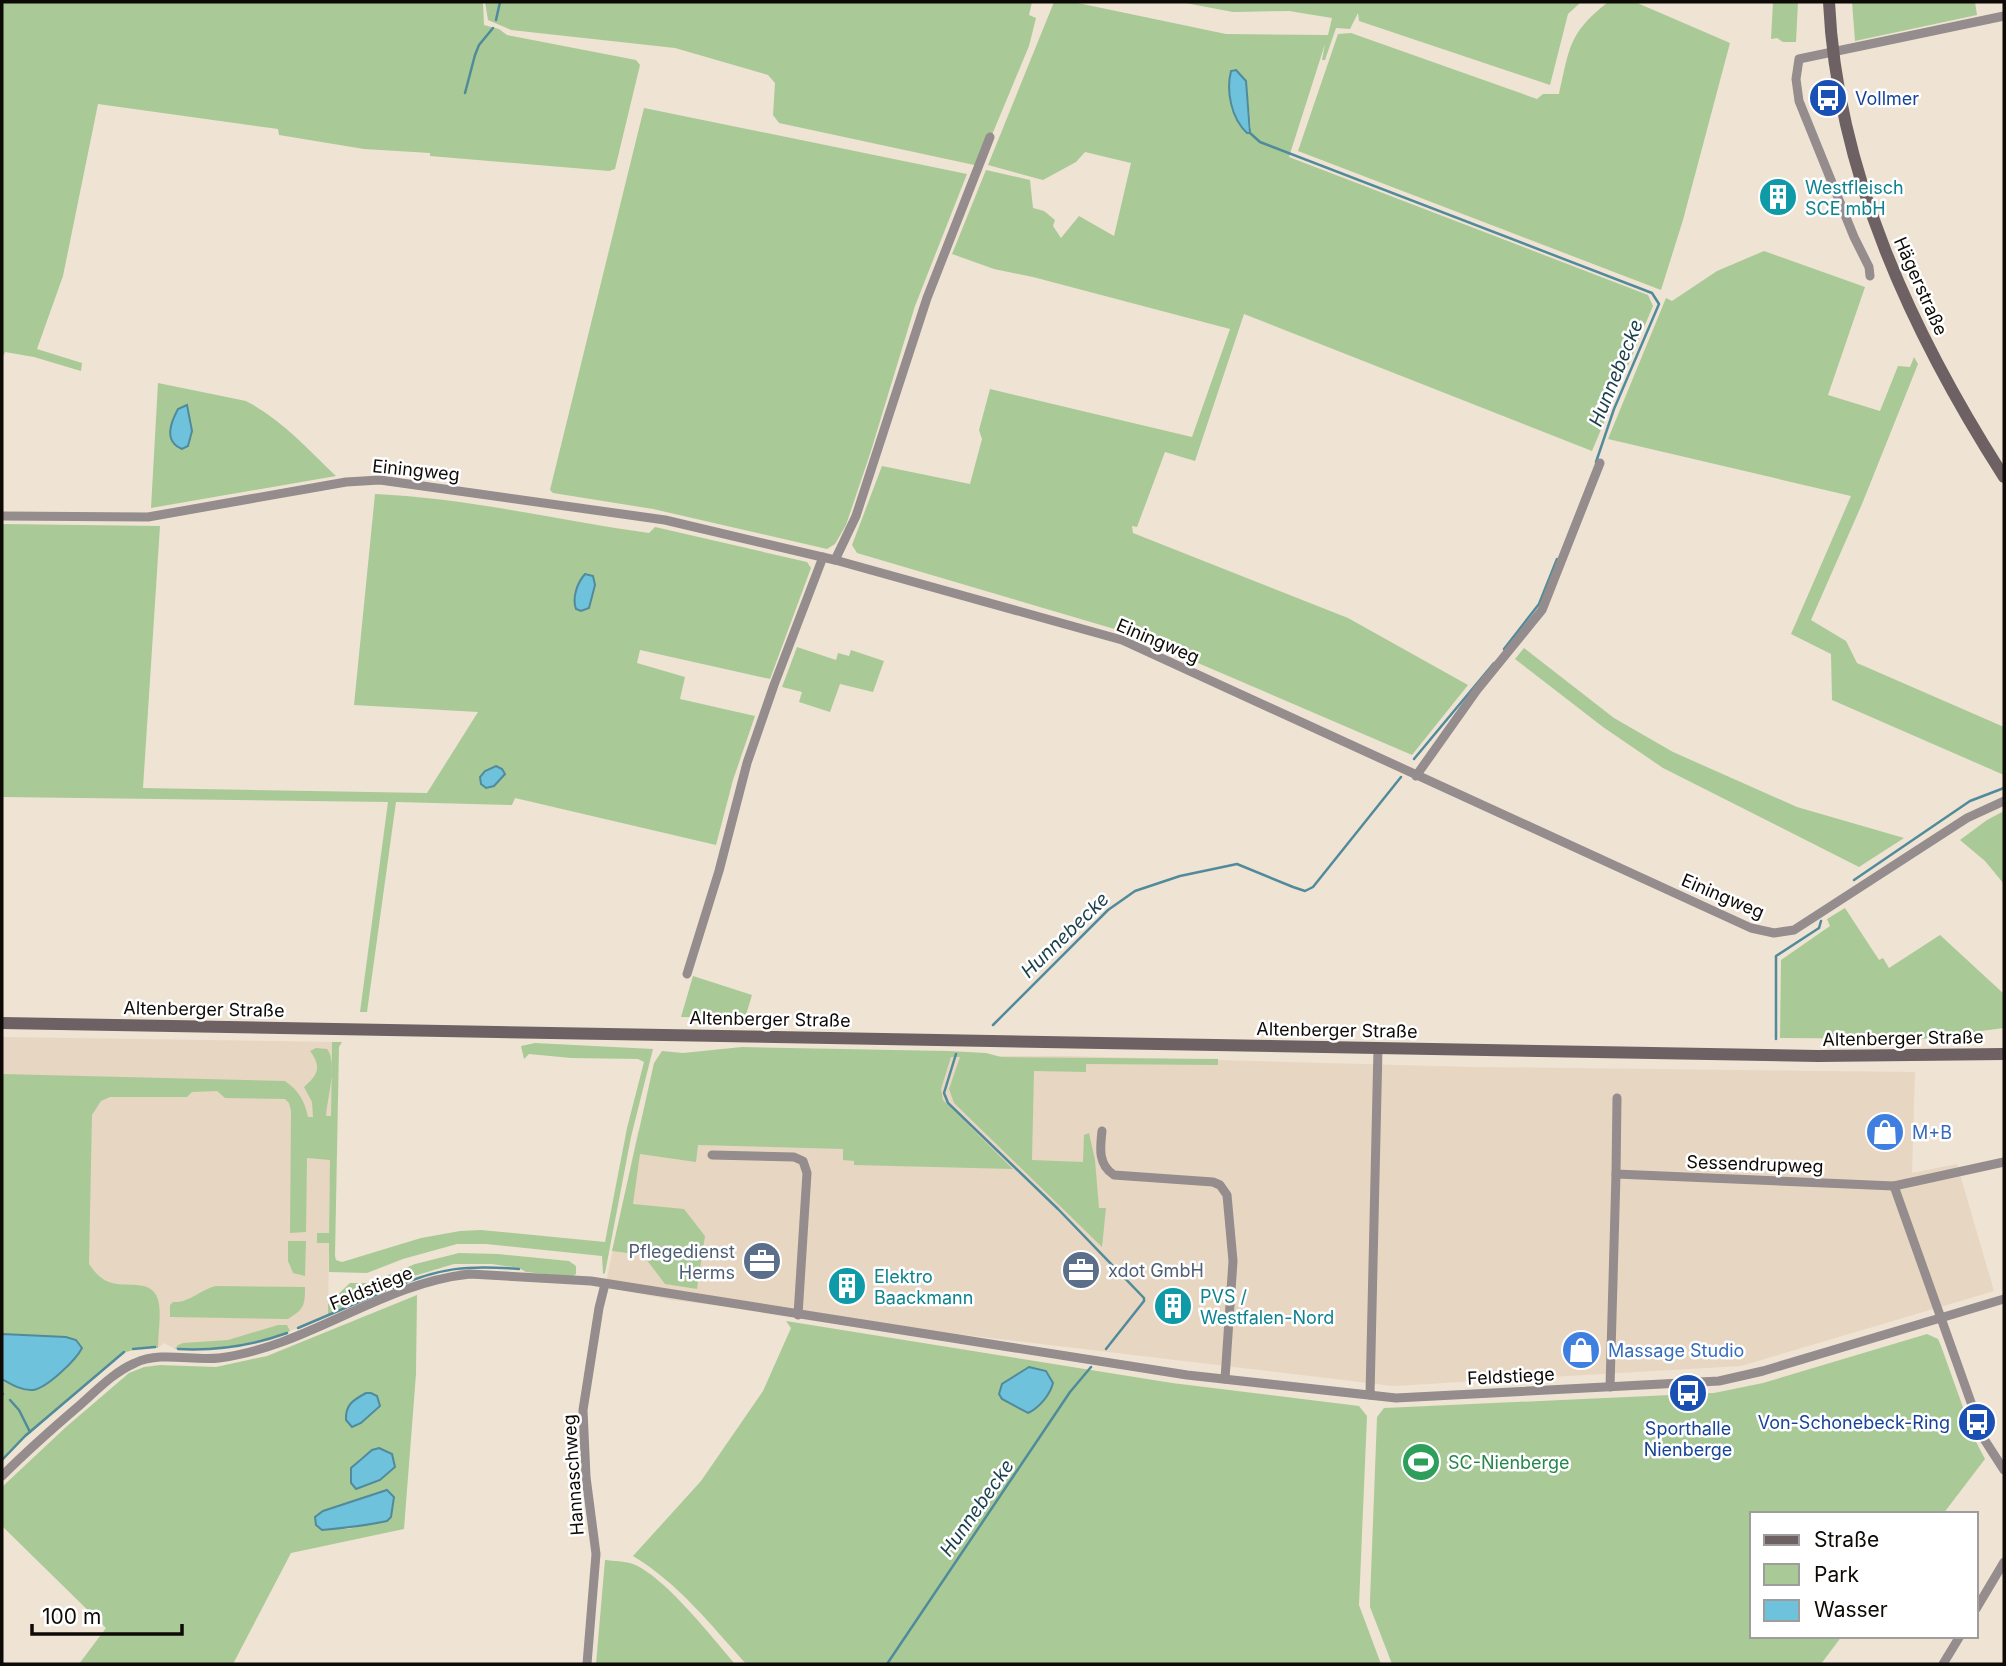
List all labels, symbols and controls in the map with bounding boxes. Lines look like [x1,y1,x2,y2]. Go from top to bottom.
bus stop icon: Vollmer [1807,77,1849,119]
place label: Vollmer [1855,88,1919,109]
building icon: Westfleisch SCE mbH [1757,176,1799,218]
place label: Westfleisch SCE mbH [1805,177,1904,219]
street label: Hägerstraße [1890,233,1952,339]
water label: Hunnebecke [1584,316,1648,430]
street label: Einingweg [371,455,461,485]
street label: Einingweg [1113,614,1203,668]
street label: Einingweg [1678,869,1768,923]
water label: Hunnebecke [1016,887,1114,983]
street label: Altenberger Straße [123,997,285,1021]
street label: Altenberger Straße [689,1007,851,1031]
street label: Altenberger Straße [1256,1018,1418,1042]
street label: Altenberger Straße [1822,1026,1984,1050]
shop icon: M+B [1864,1111,1906,1153]
place label: M+B [1912,1122,1952,1143]
street label: Sessendrupweg [1686,1151,1824,1177]
office icon: Pflegedienst Herms [741,1240,783,1282]
place label: Pflegedienst Herms [629,1241,735,1283]
office icon: xdot GmbH [1060,1249,1102,1291]
place label: xdot GmbH [1108,1260,1204,1281]
street label: Feldstiege [326,1262,416,1314]
building icon: Elektro Baackmann [826,1265,868,1307]
place label: Elektro Baackmann [874,1266,973,1308]
building icon: PVS / Westfalen-Nord [1152,1285,1194,1327]
place label: PVS / Westfalen-Nord [1200,1286,1334,1328]
shop icon: Massage Studio [1560,1329,1602,1371]
place label: Massage Studio [1608,1340,1744,1361]
street label: Feldstiege [1467,1363,1555,1389]
bus stop icon: Sporthalle Nienberge [1667,1372,1709,1414]
bus stop icon: Von-Schonebeck-Ring [1956,1401,1998,1443]
place label: Von-Schonebeck-Ring [1758,1412,1950,1433]
street label: Hannaschweg [558,1414,588,1536]
place label: Sporthalle Nienberge [1644,1418,1732,1460]
sports icon: SC-Nienberge [1400,1441,1442,1483]
place label: SC-Nienberge [1448,1452,1570,1473]
water label: Hunnebecke [935,1455,1019,1561]
legend [1750,1512,1978,1638]
text: Straße [1814,1527,1879,1552]
text: Park [1814,1562,1859,1587]
scale bar [32,1592,182,1636]
text: Wasser [1814,1597,1888,1622]
text: 100 m [42,1604,101,1629]

